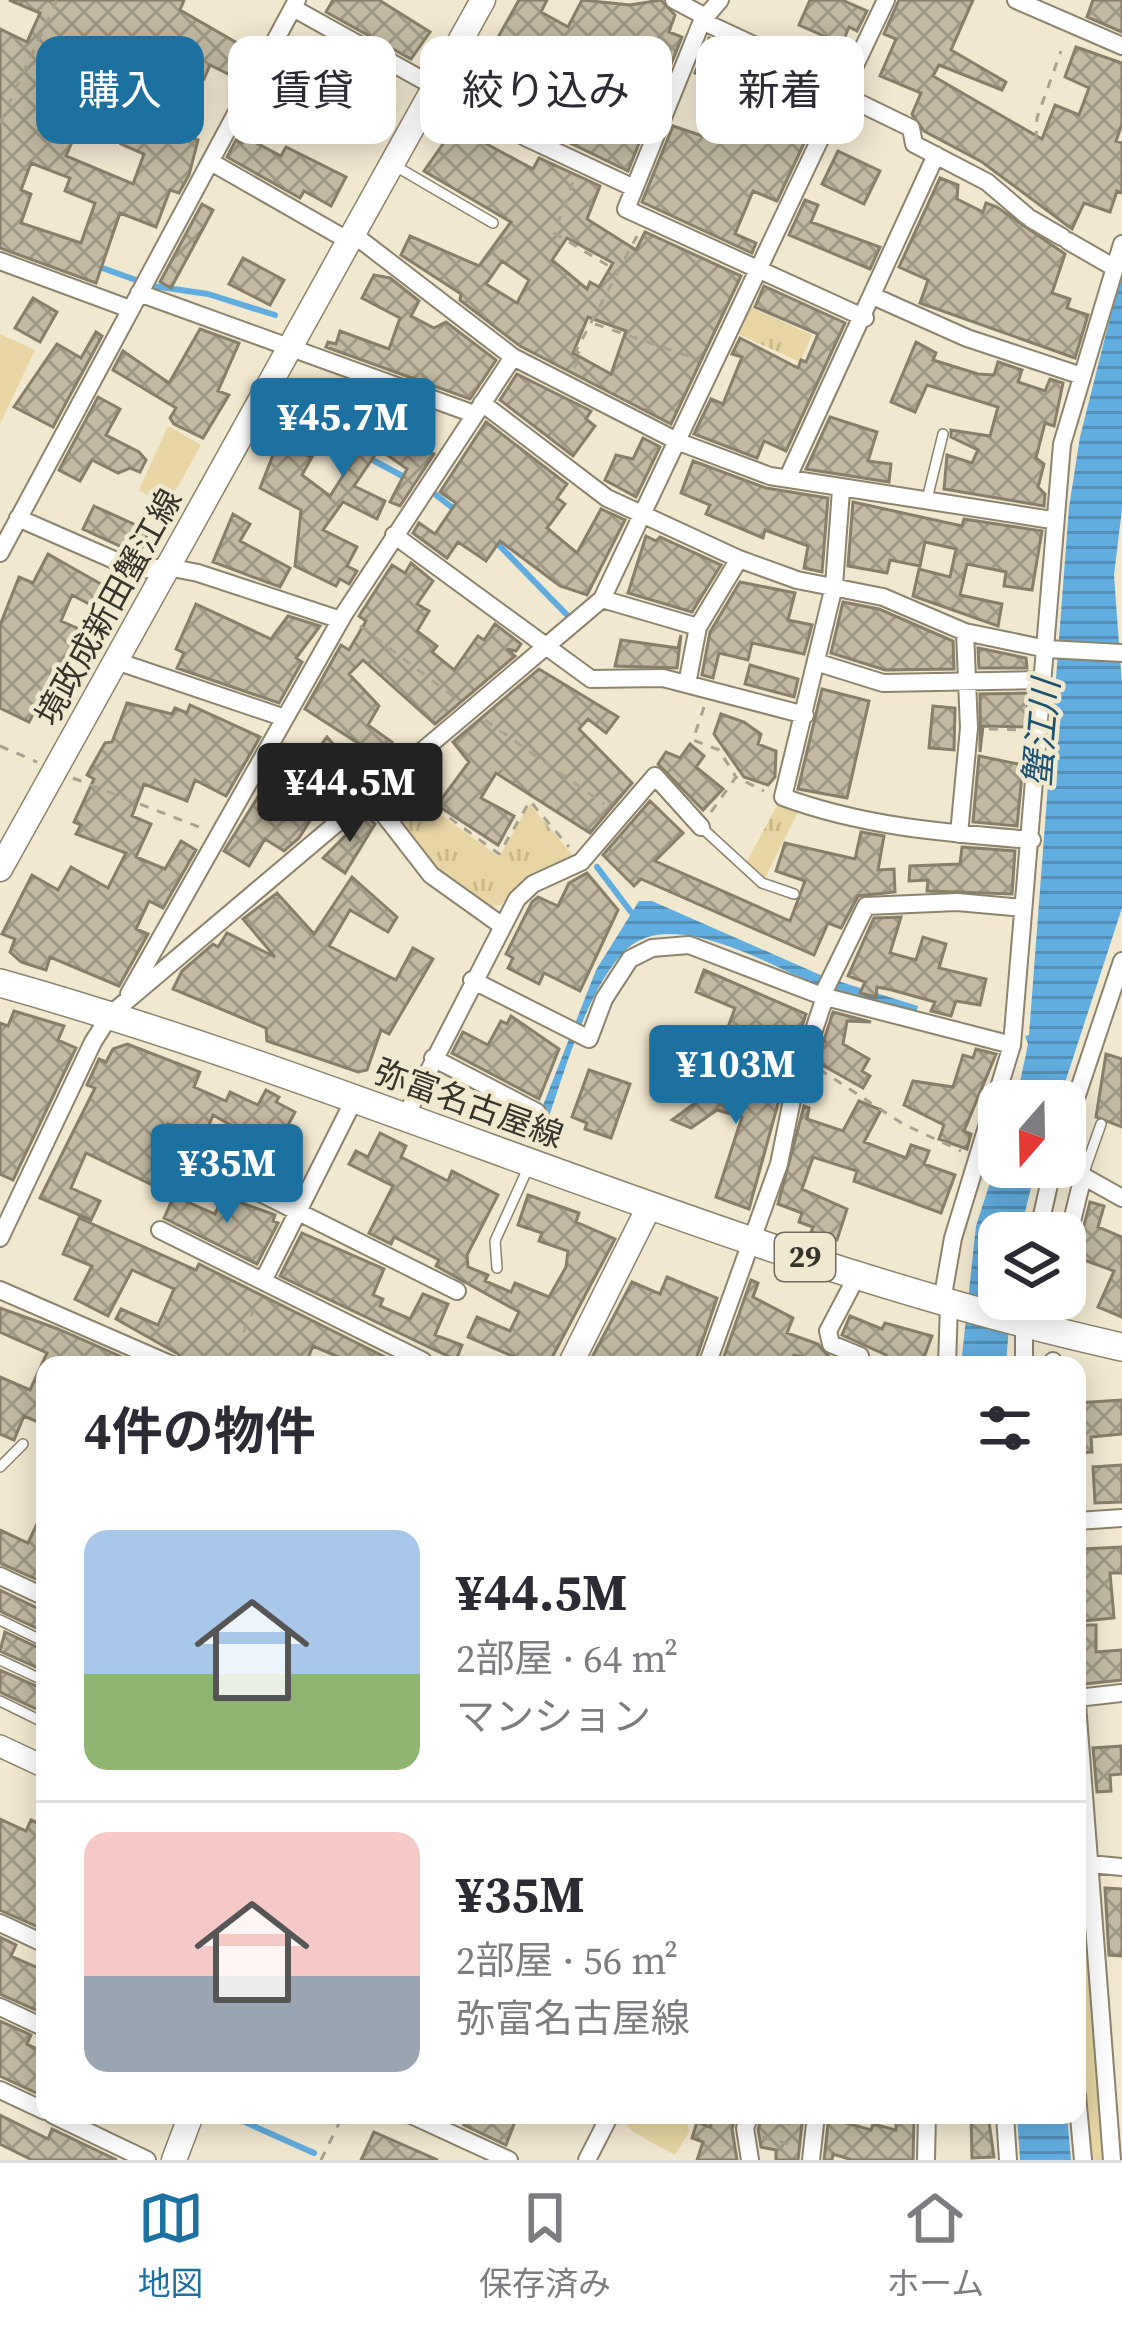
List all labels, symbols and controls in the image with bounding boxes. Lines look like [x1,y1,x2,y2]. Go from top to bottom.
chip: 購入 [36,36,204,144]
chip: 賃貸 [228,36,396,144]
chip: 絞り込み [420,36,672,144]
chip: 新着 [696,36,864,144]
pin: ¥45.7M [245,378,441,480]
text: ¥45.7M [277,390,409,443]
street label: 境政成新田蟹江線 [25,481,192,734]
water label: 蟹江川 [1012,673,1071,789]
pin: ¥44.5M [252,743,448,845]
text: ¥44.5M [284,755,416,808]
pin: ¥103M [652,1025,820,1127]
text: ¥103M [676,1037,796,1090]
street label: 弥富名古屋線 [368,1048,570,1158]
north arrow [978,1080,1086,1188]
map controls [978,1080,1086,1320]
pin: ¥35M [156,1124,298,1226]
text: ¥35M [178,1136,276,1189]
button: layers [978,1212,1086,1320]
road number: 29 [775,1233,835,1281]
icon: filters [972,1395,1038,1461]
text: 4件の物件 [84,1396,316,1466]
text: ¥44.5M [456,1557,628,1627]
icon: home [180,1578,324,1722]
text: 2部屋 · 64 m² [456,1632,678,1685]
text: マンション [456,1690,651,1743]
text: ¥35M [456,1859,585,1929]
icon: home [180,1880,324,2024]
text: 2部屋 · 56 m² [456,1934,678,1987]
text: 弥富名古屋線 [456,1992,690,2045]
tab: 地図 [138,2185,204,2306]
tab: 保存済み [479,2185,611,2306]
tab: ホーム [886,2185,984,2306]

